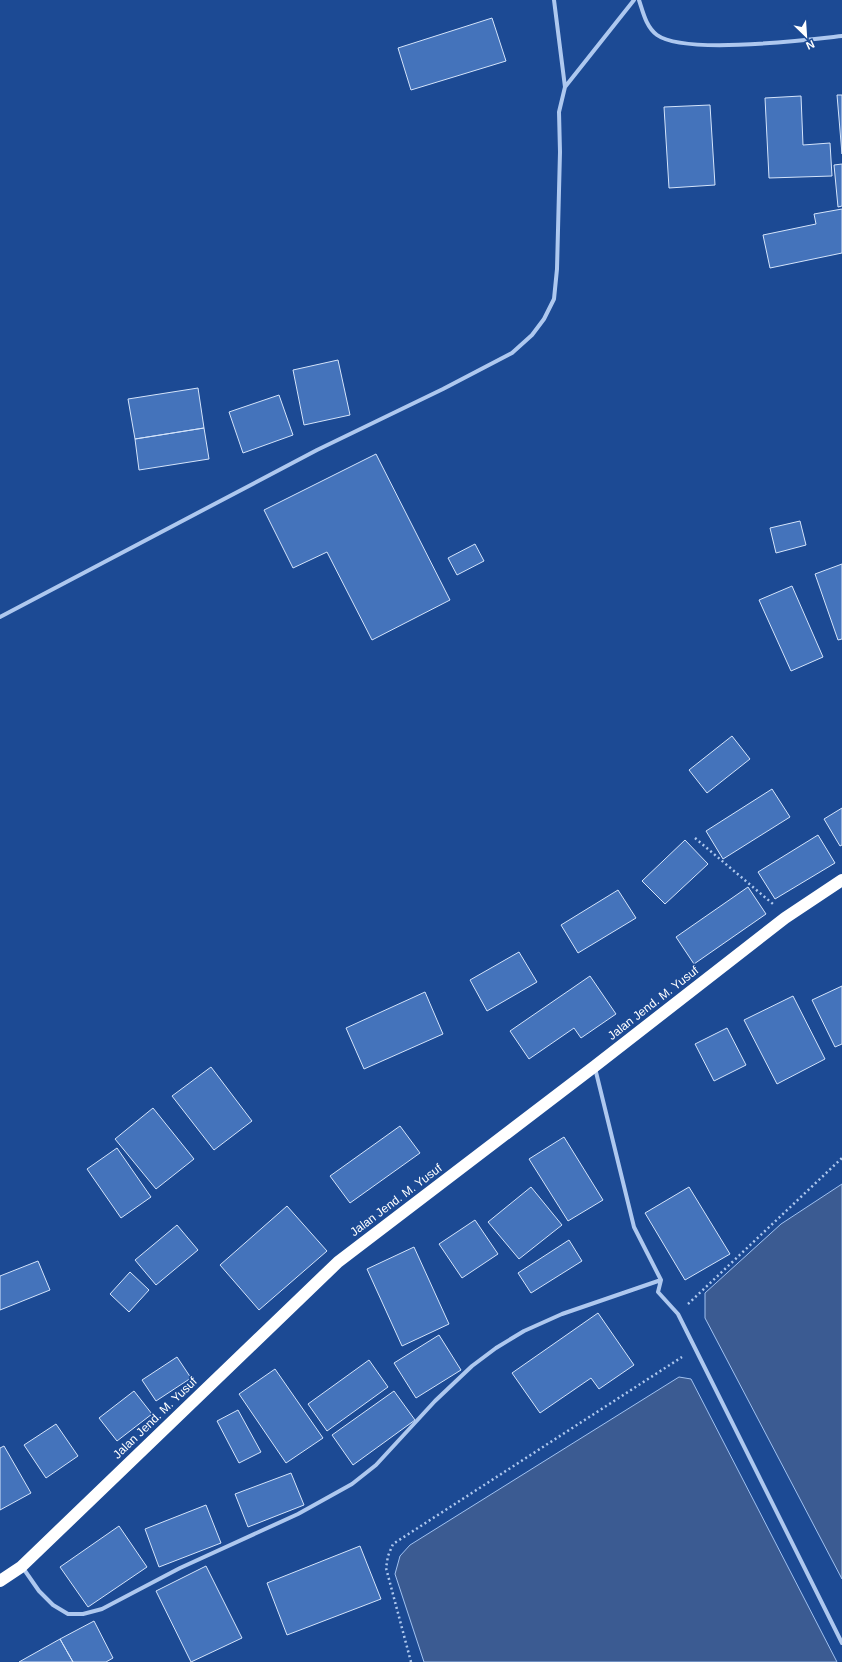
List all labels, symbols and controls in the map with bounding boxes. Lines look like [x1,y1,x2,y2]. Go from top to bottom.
north arrow [786,16,826,56]
text: N [804,38,816,52]
street label: Jalan Jend. M. Yusuf [605,963,702,1043]
street label: Jalan Jend. M. Yusuf [347,1161,445,1239]
street label: Jalan Jend. M. Yusuf [110,1374,200,1462]

